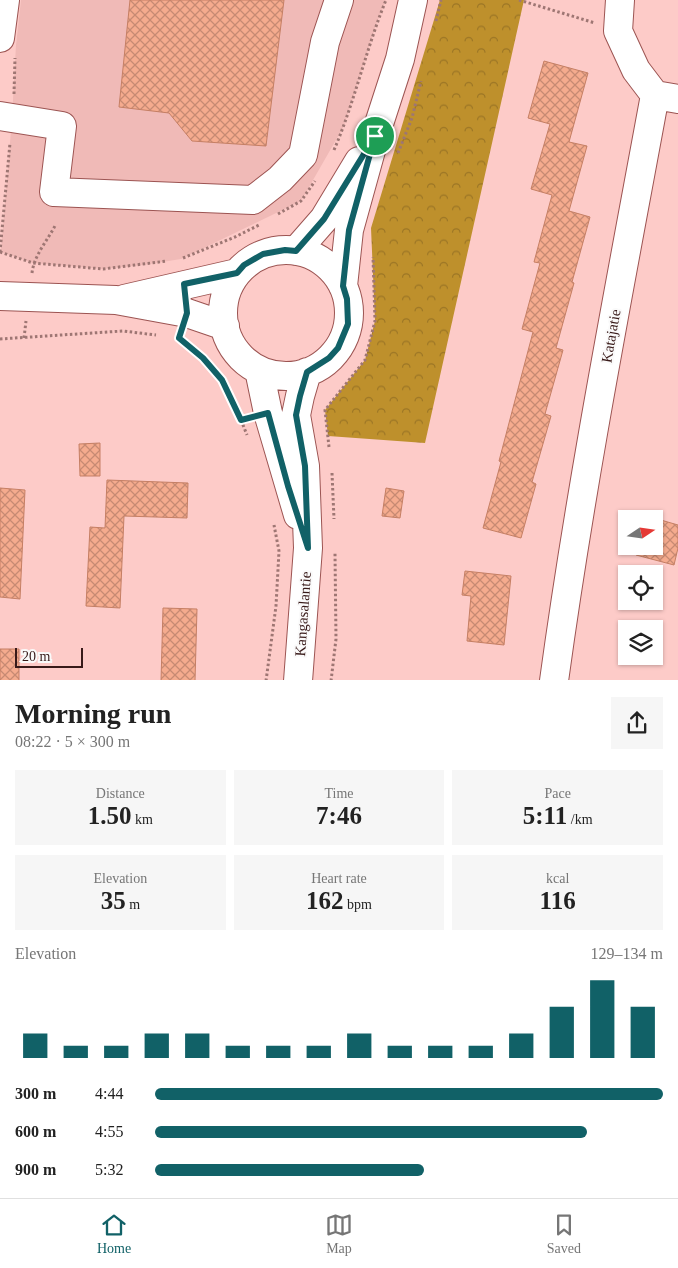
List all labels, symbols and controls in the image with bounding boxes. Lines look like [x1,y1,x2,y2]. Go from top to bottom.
pin [354,115,396,157]
icon: arrive [361,122,389,150]
street label: Katajatie [598,308,624,364]
north arrow [618,510,662,555]
map controls [618,510,663,665]
button: locate [618,565,663,610]
street label: Kangasalantie [292,571,314,657]
button: layers [618,620,663,665]
scale bar [15,646,82,669]
text: 20 m [22,649,50,664]
button: share [611,697,663,749]
text: Morning run [15,698,171,729]
text: 08:22 · 5 × 300 m [15,733,130,750]
text: Distance [96,786,145,801]
text: Time [324,786,354,801]
text: Pace [544,786,571,801]
text: 1.50 [88,802,132,829]
text: 7:46 [316,802,362,829]
text: 5:11 [523,802,567,829]
text: km [132,812,153,827]
text: /km [567,812,593,827]
text: Elevation [94,871,147,886]
text: Heart rate [311,871,367,886]
text: kcal [546,871,569,886]
text: 35 [101,887,126,914]
text: 162 [306,887,344,914]
text: 116 [540,887,576,914]
text: m [126,897,140,912]
text: bpm [344,897,372,912]
text: Elevation [15,945,76,962]
text: 129–134 m [591,945,663,962]
text: 300 m [15,1085,56,1102]
text: 4:44 [95,1085,123,1102]
text: 600 m [15,1123,56,1140]
text: 4:55 [95,1123,123,1140]
text: 900 m [15,1161,56,1178]
text: 5:32 [95,1161,123,1178]
tab: Home [97,1211,131,1257]
tab: Map [325,1211,353,1257]
tab: Saved [547,1211,581,1257]

